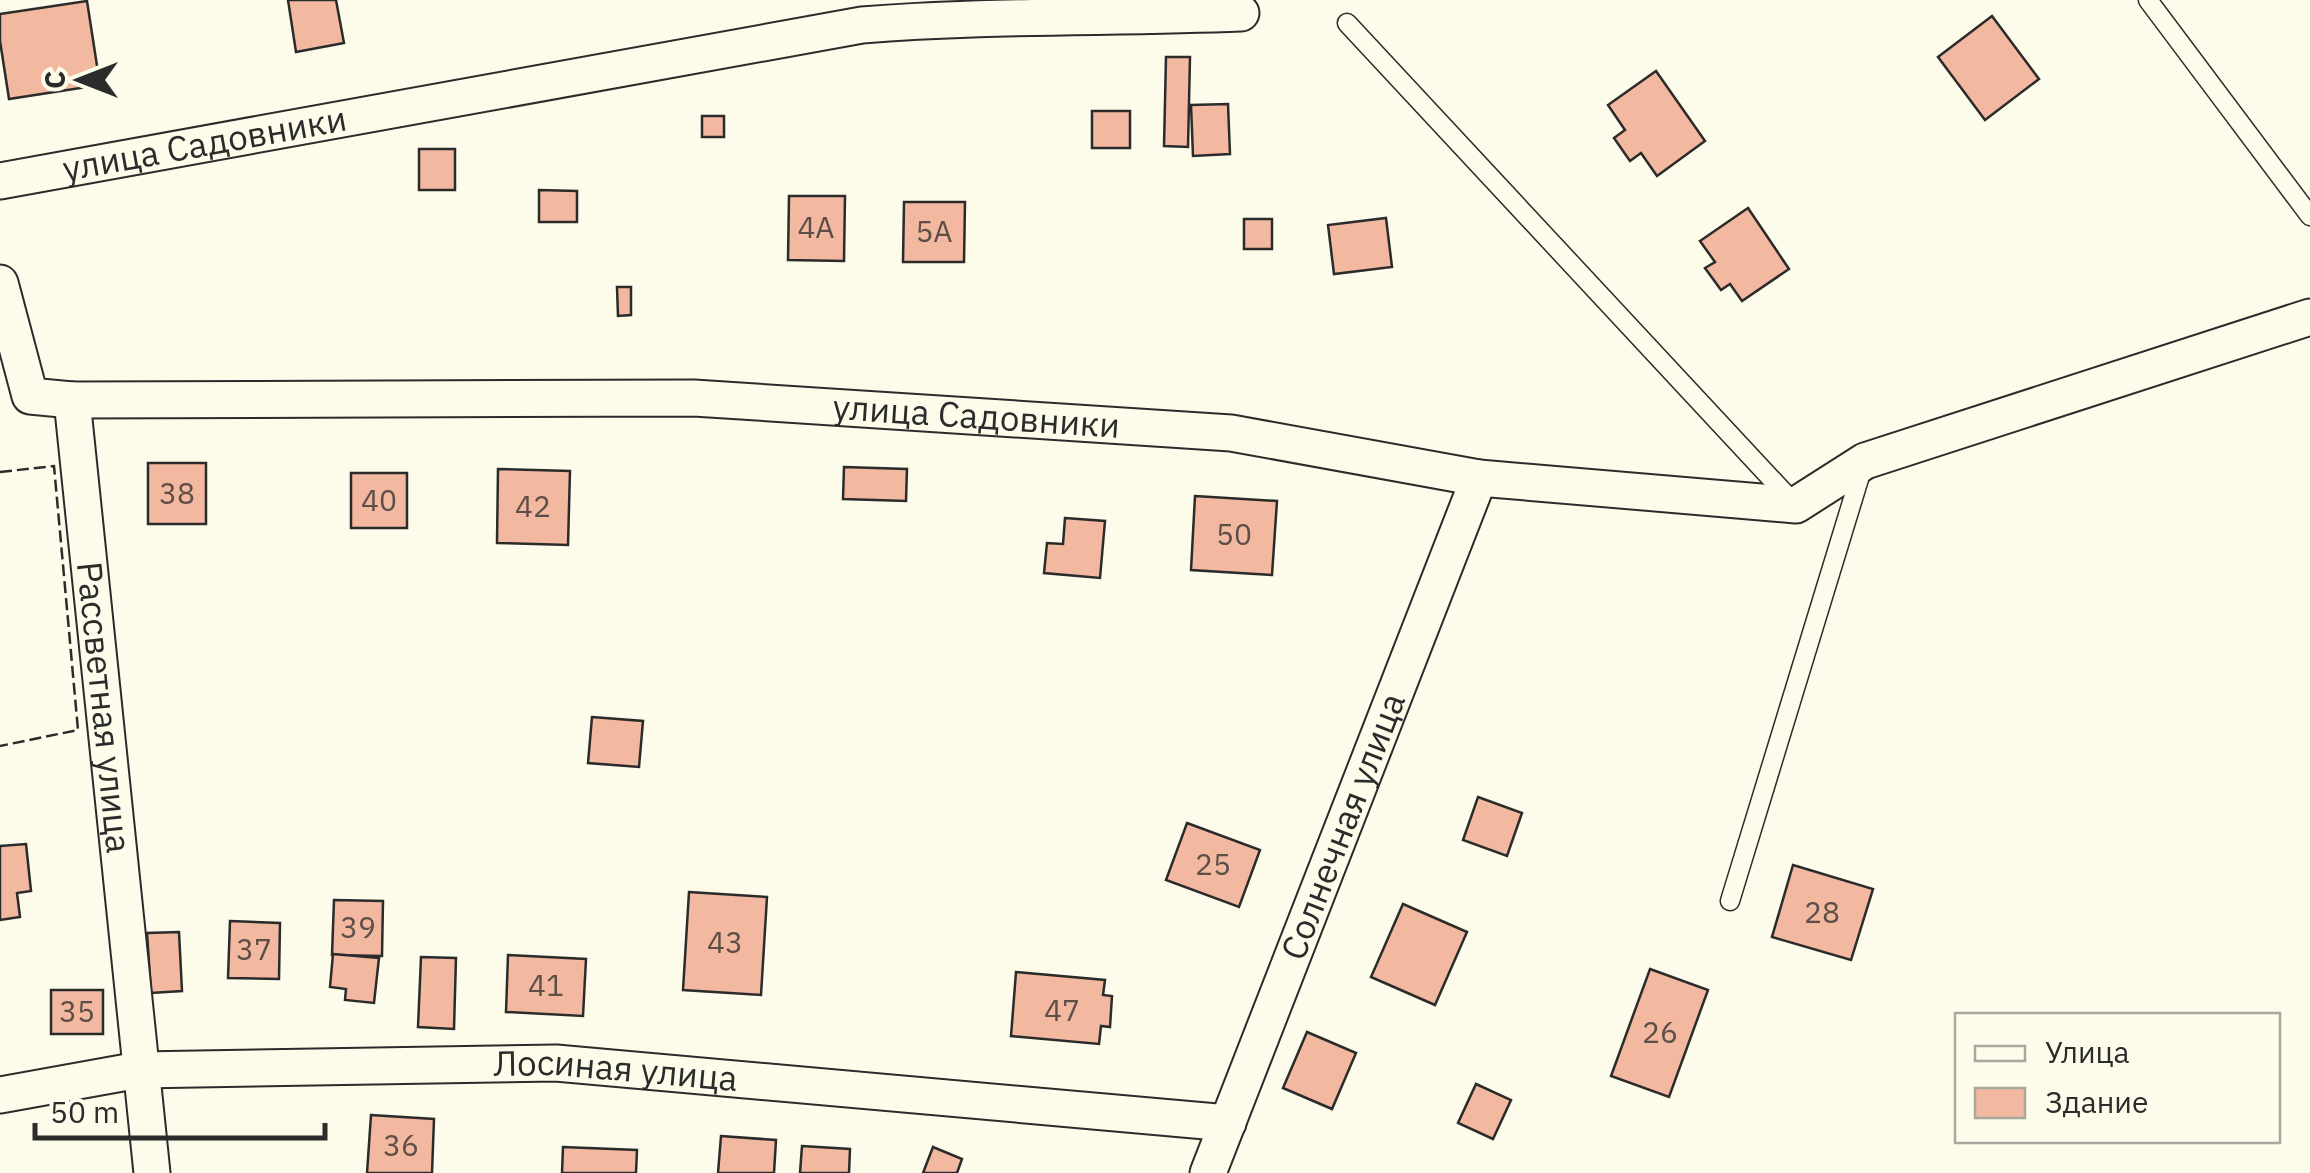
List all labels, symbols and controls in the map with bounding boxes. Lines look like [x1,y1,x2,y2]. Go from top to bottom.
north arrow [30,30,130,130]
text: С [36,71,73,89]
street label: улица Садовники [59,95,350,191]
house number: 4А [797,207,835,246]
house number: 5А [915,211,953,250]
street label: улица Садовники [831,383,1121,448]
house number: 38 [159,473,195,512]
house number: 40 [361,480,397,519]
house number: 42 [515,486,551,525]
house number: 50 [1216,514,1252,553]
street label: Рассветная улица [67,559,143,855]
street label: Солнечная улица [1269,686,1415,966]
house number: 25 [1195,844,1231,883]
house number: 28 [1804,892,1840,931]
house number: 39 [340,907,376,946]
house number: 43 [707,922,743,961]
house number: 37 [236,929,272,968]
house number: 41 [528,965,564,1004]
house number: 47 [1044,990,1080,1029]
house number: 35 [59,991,95,1030]
house number: 26 [1642,1012,1678,1051]
legend [1955,1013,2280,1143]
text: Улица [2045,1032,2130,1071]
street label: Лосиная улица [493,1039,740,1101]
scale bar [35,1078,325,1140]
text: Здание [2045,1082,2148,1121]
text: 50 m [50,1092,119,1131]
house number: 36 [383,1125,419,1164]

